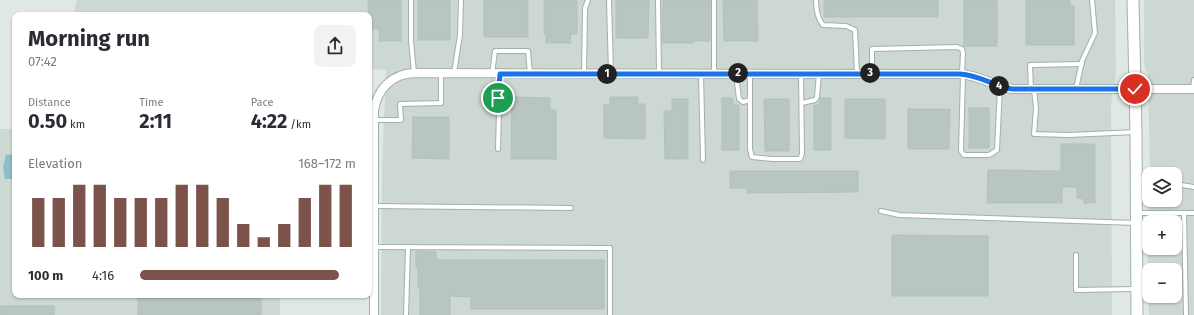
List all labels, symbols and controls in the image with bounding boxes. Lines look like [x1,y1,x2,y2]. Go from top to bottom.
text: Morning run [28,25,150,52]
button: share [314,25,356,67]
text: 07:42 [28,54,57,69]
pin: 2 [728,63,748,83]
pin: 3 [860,63,880,83]
pin: 1 [597,64,617,84]
text: 2 [735,66,741,79]
text: 3 [867,66,873,79]
text: 1 [604,67,610,80]
pin [1118,72,1152,106]
pin: 4 [989,76,1009,96]
icon: check [1124,78,1146,100]
text: 4 [996,79,1002,92]
pin [481,81,515,115]
icon: arrive [487,87,509,109]
text: Distance [28,96,71,109]
text: Time [139,96,164,109]
text: Pace [251,96,273,109]
text: 0.50 [28,109,67,133]
text: 2:11 [139,109,172,133]
text: 4:22 [251,109,287,133]
text: km [67,118,85,131]
text: /km [287,118,311,131]
text: Elevation [28,156,82,171]
text: 168–172 m [298,156,356,171]
map controls [1142,167,1182,303]
button: layers [1142,167,1182,207]
button: + [1142,215,1182,255]
button: − [1142,263,1182,303]
text: 100 m [28,268,63,283]
text: 4:16 [92,268,114,283]

